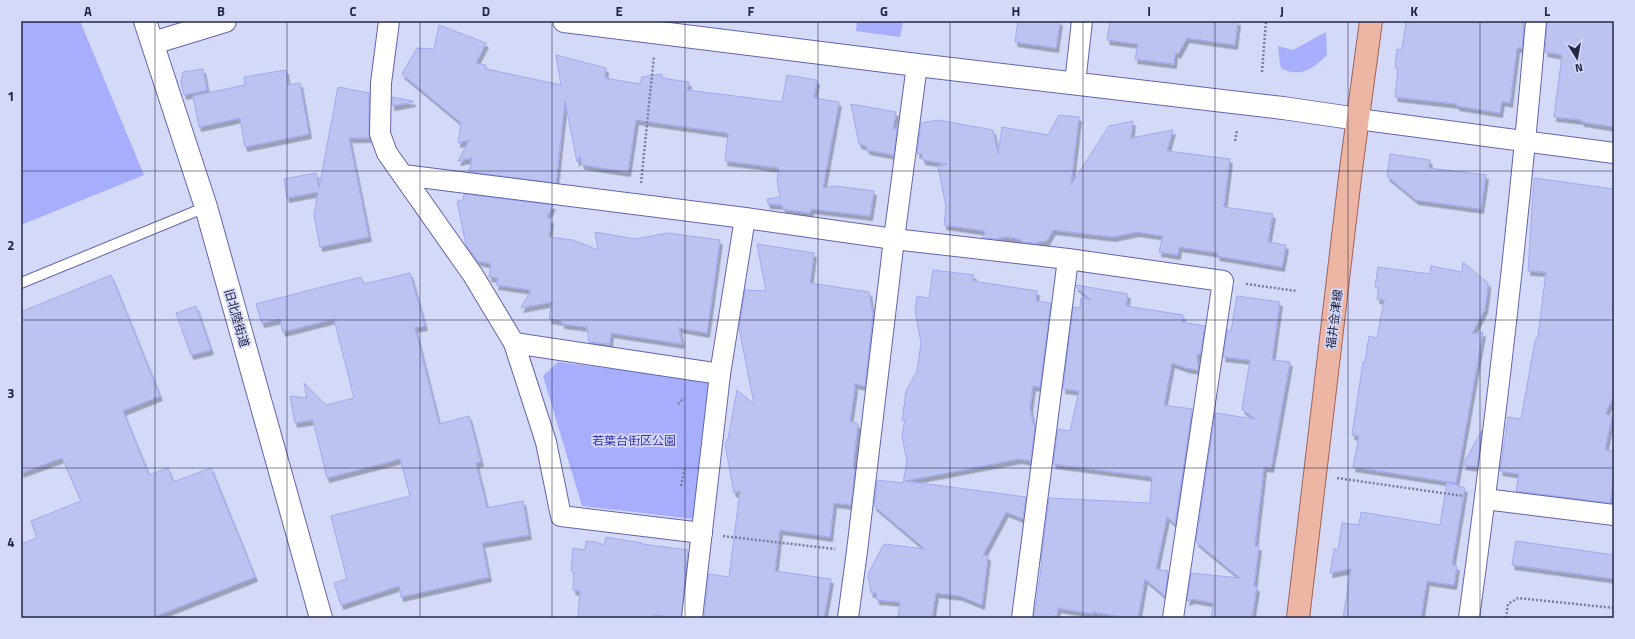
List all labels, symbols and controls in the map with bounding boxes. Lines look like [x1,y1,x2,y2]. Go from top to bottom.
text: A [84,1,92,21]
text: B [217,1,225,21]
text: C [349,1,357,21]
text: D [482,1,490,21]
text: E [615,1,623,21]
text: F [748,1,755,21]
text: G [880,1,888,21]
text: H [1012,1,1020,21]
text: I [1147,1,1151,21]
text: J [1280,1,1284,21]
text: K [1410,1,1418,21]
text: L [1544,1,1550,21]
north arrow [1557,38,1597,78]
text: N [1574,59,1584,76]
text: 1 [7,86,15,106]
text: 2 [7,235,15,255]
street label: 旧北陸街道 [220,287,254,349]
street label: 福井金津線 [1321,288,1347,350]
text: 3 [7,383,15,403]
park label: 若葉台街区公園 [592,431,676,450]
text: 4 [7,532,15,552]

